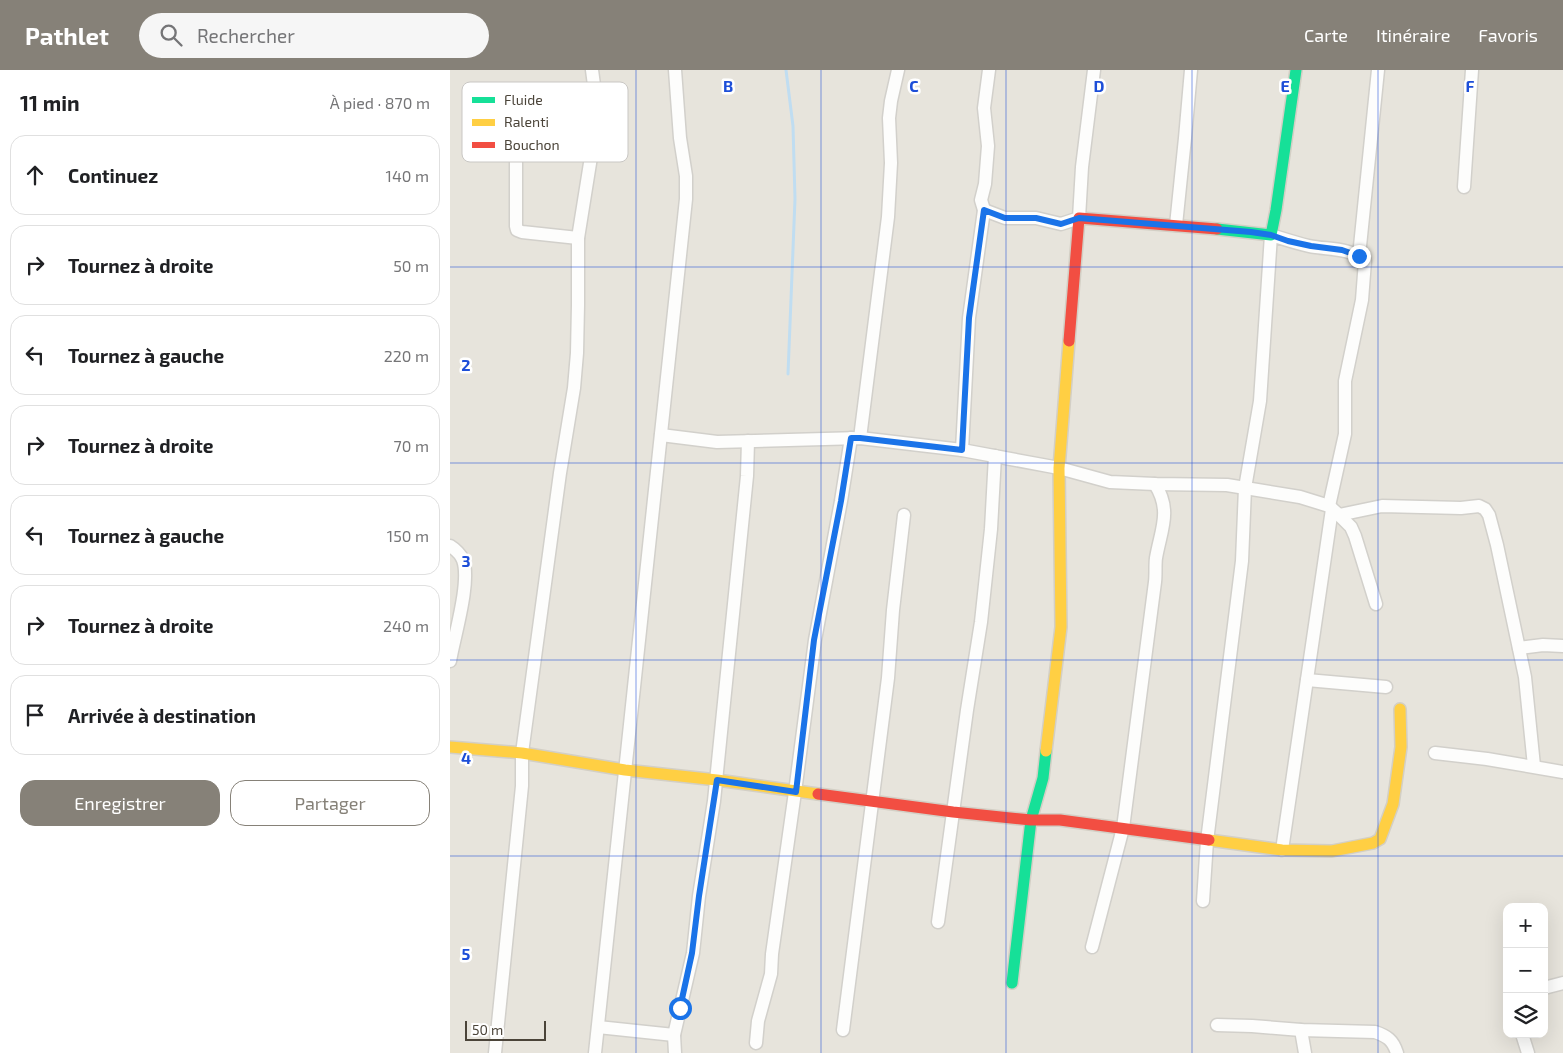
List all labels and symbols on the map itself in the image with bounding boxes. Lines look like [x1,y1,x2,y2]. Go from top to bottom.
text: B [723,76,733,95]
text: C [909,76,919,95]
text: D [1094,76,1105,95]
text: E [1280,76,1290,95]
text: F [1466,76,1475,95]
legend [462,82,628,162]
text: Fluide [504,91,543,108]
text: Ralenti [504,113,549,130]
text: Bouchon [504,136,560,153]
route end [1348,245,1371,268]
text: 2 [461,355,471,374]
text: 3 [461,551,471,570]
text: 4 [461,748,471,767]
text: 5 [462,944,471,963]
route start [669,997,692,1020]
scale bar [465,1018,546,1041]

